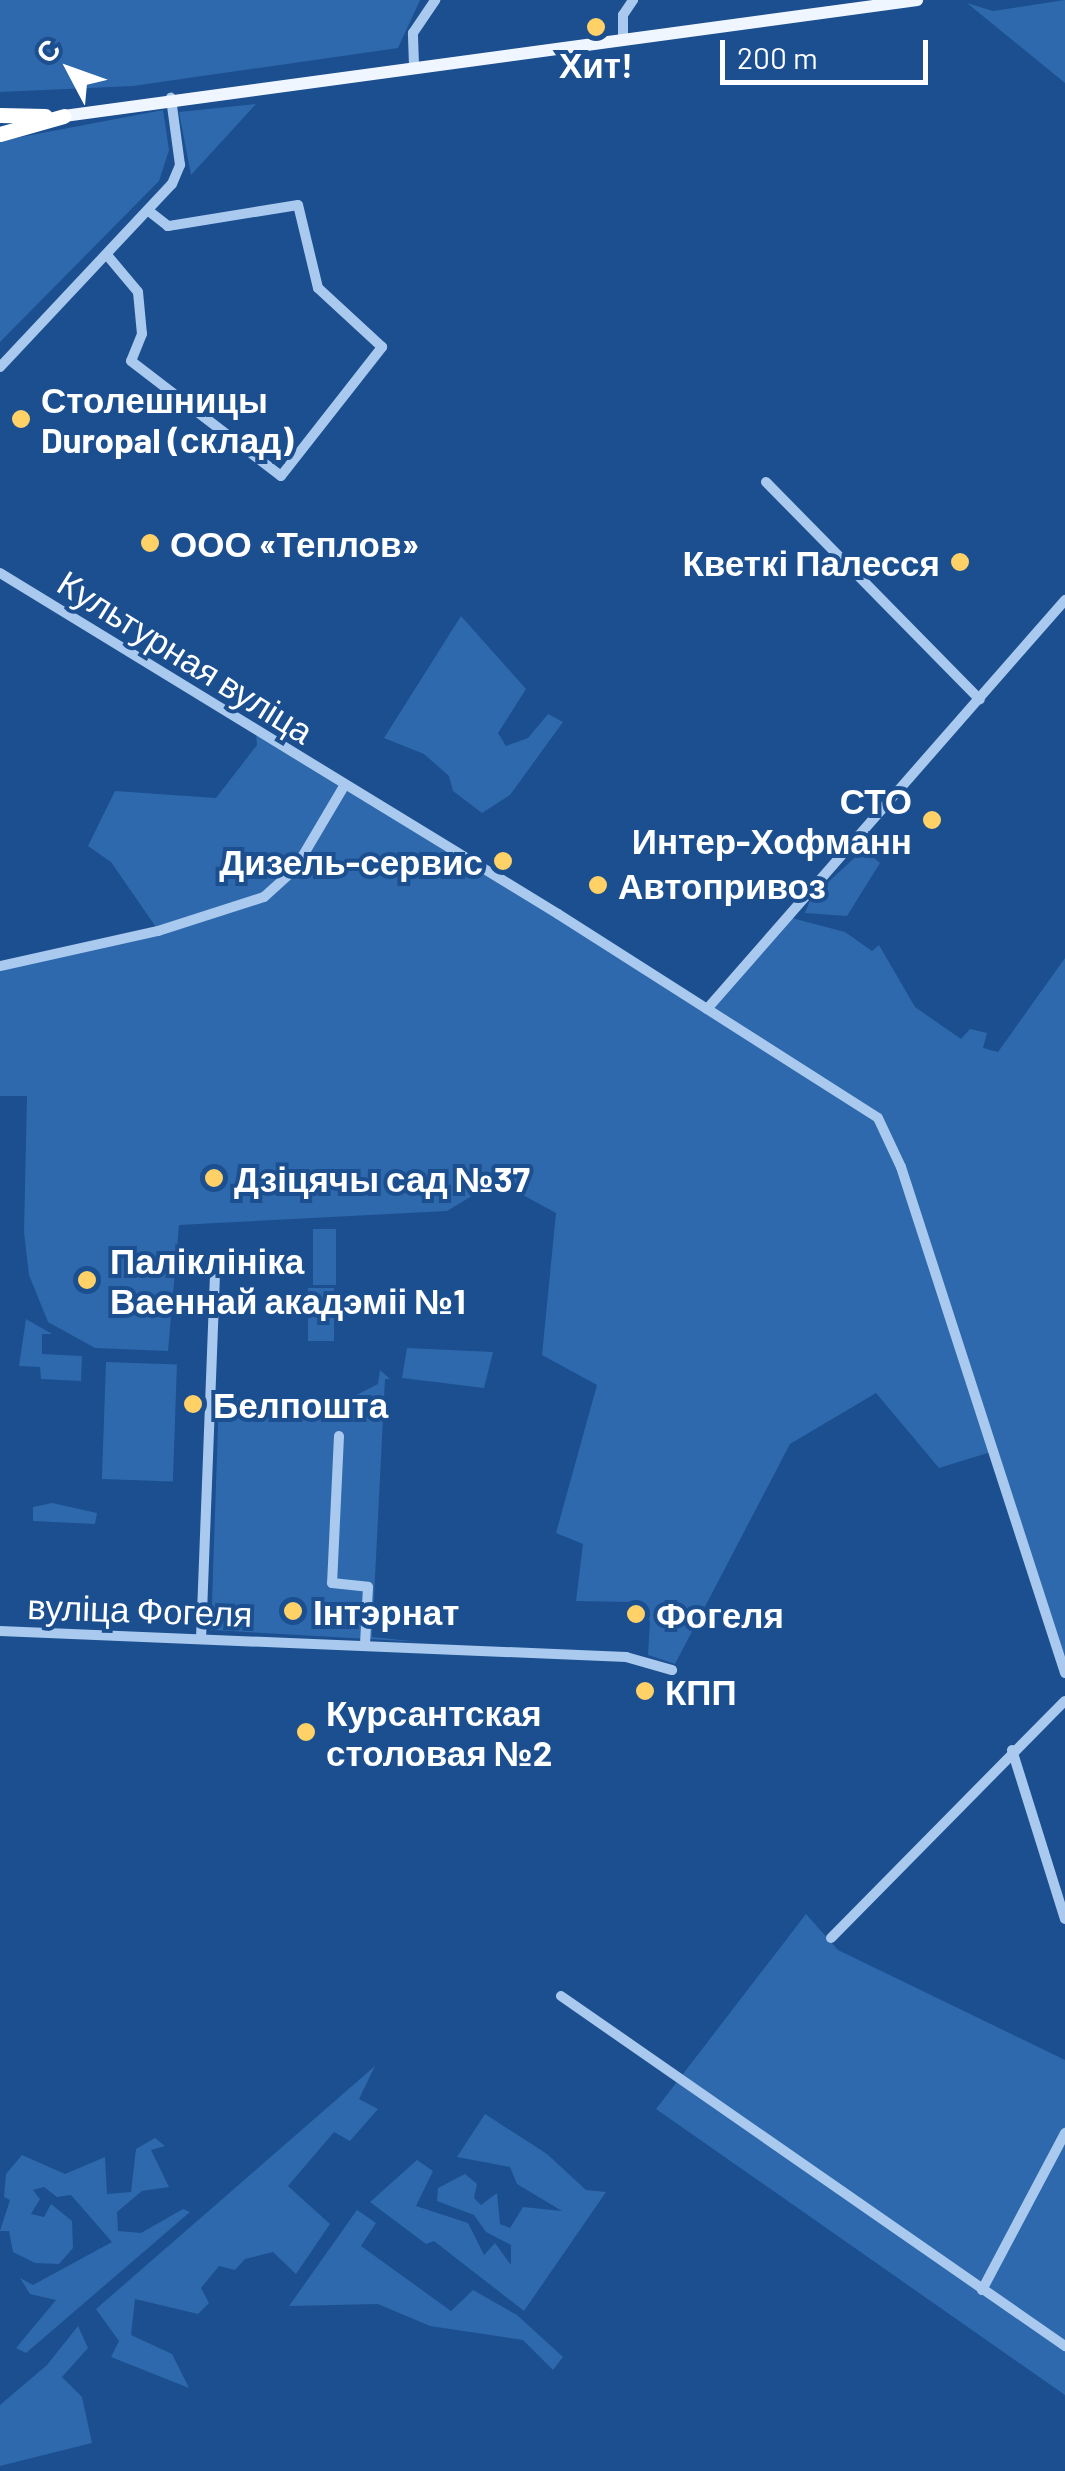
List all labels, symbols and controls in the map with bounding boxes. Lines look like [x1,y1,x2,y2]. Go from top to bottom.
marker: Хит! [585,16,607,38]
north arrow [20,20,120,120]
scale bar [725,20,932,82]
text: С [28,32,67,69]
text: 200 m [737,39,818,75]
place label: Хит! [559,43,633,85]
place label: Столешницы Duropal (склад) [41,378,293,460]
marker: Столешницы Duropal (склад) [10,408,32,430]
place label: ООО «Теплов» [170,522,419,564]
marker: ООО «Теплов» [139,532,161,554]
place label: Кветкі Палесся [682,541,940,583]
marker: Кветкі Палесся [949,551,971,573]
street label: Культурная вуліца [51,561,321,751]
place label: СТО Интер-Хофманн [632,779,912,861]
marker: СТО Интер-Хофманн [921,809,943,831]
place label: Дизель-сервис [219,840,483,882]
marker: Дизель-сервис [492,850,514,872]
place label: Автопривоз [618,864,826,906]
marker: Автопривоз [587,874,609,896]
place label: Дзіцячы сад №37 [234,1157,530,1199]
marker: Дзіцячы сад №37 [203,1167,225,1189]
place label: Паліклініка Ваеннай акадэміі №1 [110,1239,466,1321]
marker: Паліклініка Ваеннай акадэміі №1 [74,1267,100,1293]
place label: Белпошта [213,1383,388,1425]
marker: Белпошта [182,1393,204,1415]
street label: вуліца Фогеля [27,1584,253,1634]
place label: Інтэрнат [313,1590,459,1632]
place label: Фогеля [656,1593,784,1635]
marker: Інтэрнат [282,1600,304,1622]
marker: Фогеля [625,1603,647,1625]
place label: КПП [665,1670,737,1712]
marker: КПП [634,1680,656,1702]
place label: Курсантская столовая №2 [326,1691,552,1773]
marker: Курсантская столовая №2 [295,1721,317,1743]

